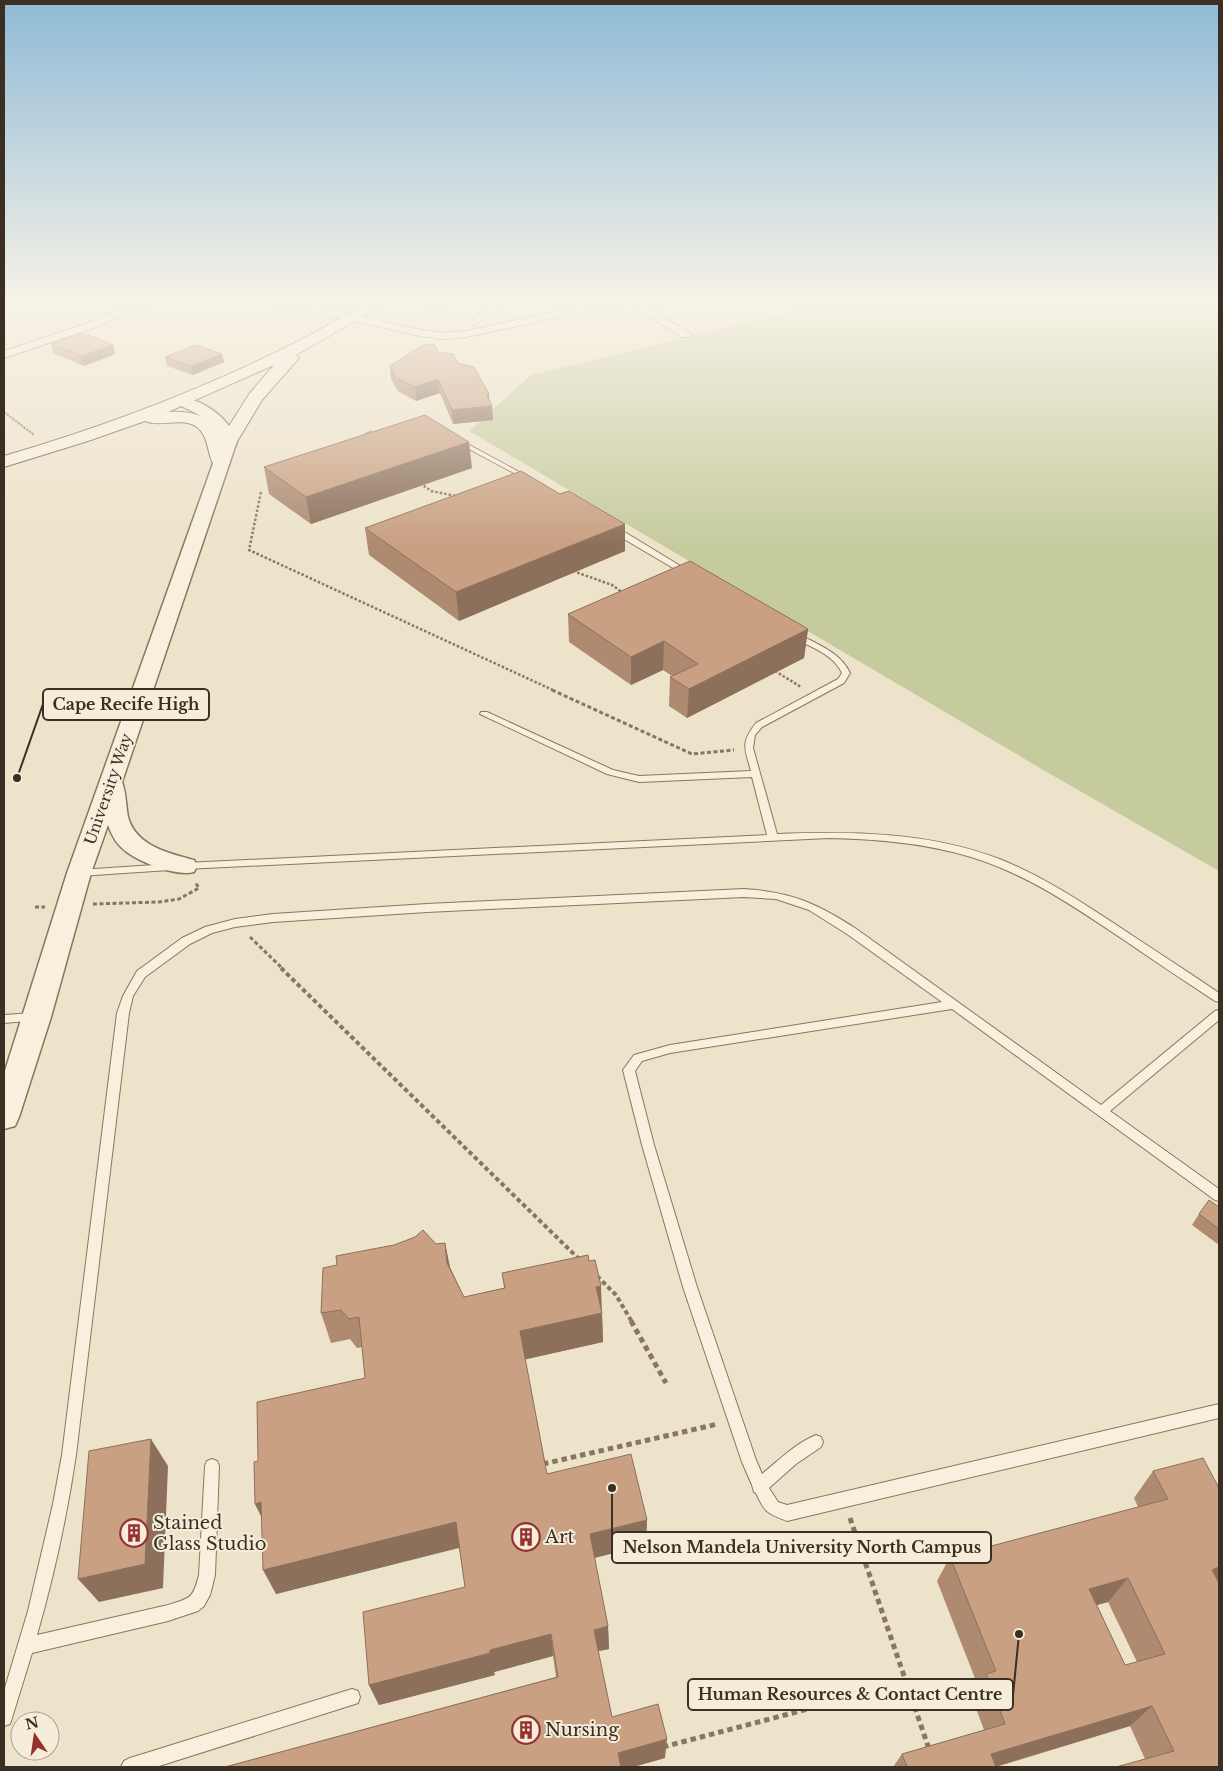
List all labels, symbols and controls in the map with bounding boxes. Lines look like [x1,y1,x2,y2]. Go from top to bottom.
callout: Cape Recife High [43,689,209,720]
text: Cape Recife High [53,694,200,714]
street label: University Way [80,730,136,847]
place label: Stained Glass Studio [153,1512,266,1555]
building icon: Stained Glass Studio [119,1518,149,1548]
building icon: Art [511,1522,541,1552]
place label: Art [544,1526,574,1548]
callout: Nelson Mandela University North Campus [612,1532,991,1563]
text: Nelson Mandela University North Campus [623,1537,981,1557]
callout: Human Resources & Contact Centre [688,1679,1013,1710]
text: Human Resources & Contact Centre [698,1684,1002,1704]
north arrow [10,1711,60,1761]
text: N [24,1713,41,1734]
building icon: Nursing [511,1715,541,1745]
place label: Nursing [545,1719,619,1741]

